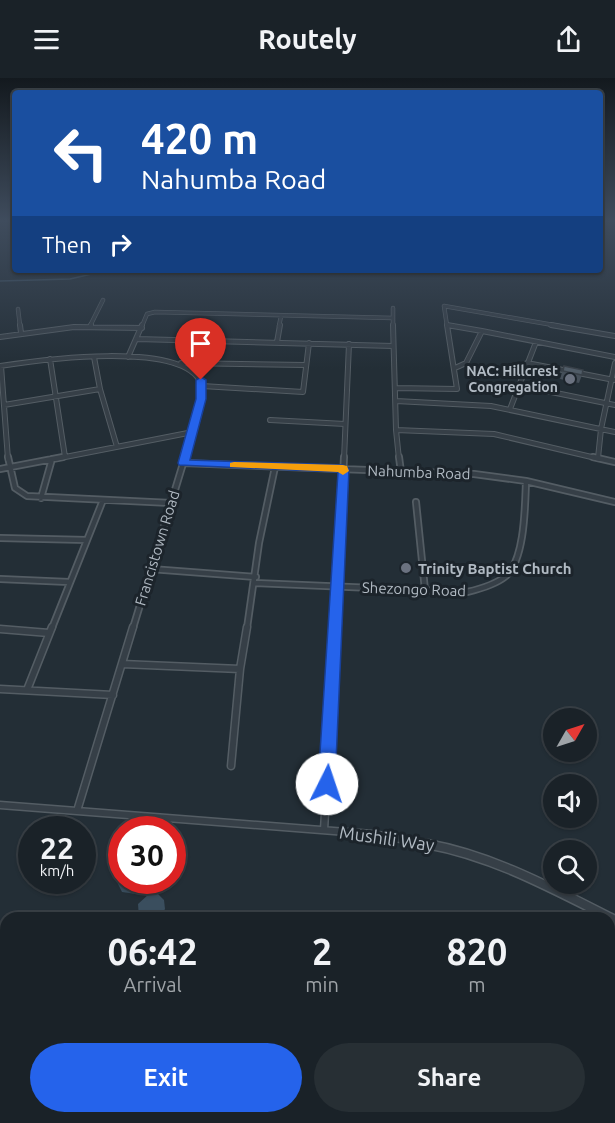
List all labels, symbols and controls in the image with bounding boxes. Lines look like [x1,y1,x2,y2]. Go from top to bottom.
icon: menu [30,23,63,56]
icon: share [552,23,585,56]
text: Routely [258,24,357,54]
icon: left [42,114,120,192]
text: 420 m [141,115,258,162]
text: Nahumba Road [141,164,326,194]
icon: right [104,228,137,261]
text: Then [42,232,92,257]
pin [175,318,226,380]
icon: arrive [184,327,217,360]
place label: NAC: Hillcrest Congregation [466,363,558,395]
marker: NAC: Hillcrest Congregation [563,372,577,386]
street label: Nahumba Road [367,462,471,482]
street label: Francistown Road [131,488,183,608]
place label: Trinity Baptist Church [418,560,572,577]
marker: Trinity Baptist Church [399,561,413,575]
street label: Shezongo Road [362,579,466,599]
north arrow [543,708,597,762]
map controls [543,708,597,894]
position arrow [295,752,359,816]
button: sound [543,774,597,828]
speed limit sign: 30 [108,816,186,894]
street label: Mushili Way [338,821,436,855]
text: 22 [40,831,74,865]
button: search [543,840,597,894]
text: km/h [40,862,74,879]
text: 06:42 [108,931,198,972]
text: 2 [312,931,332,972]
text: 820 [446,931,507,972]
text: Arrival [124,973,182,996]
text: min [305,973,339,996]
text: m [468,973,486,996]
button: Exit [30,1043,302,1112]
button: Share [314,1043,585,1112]

